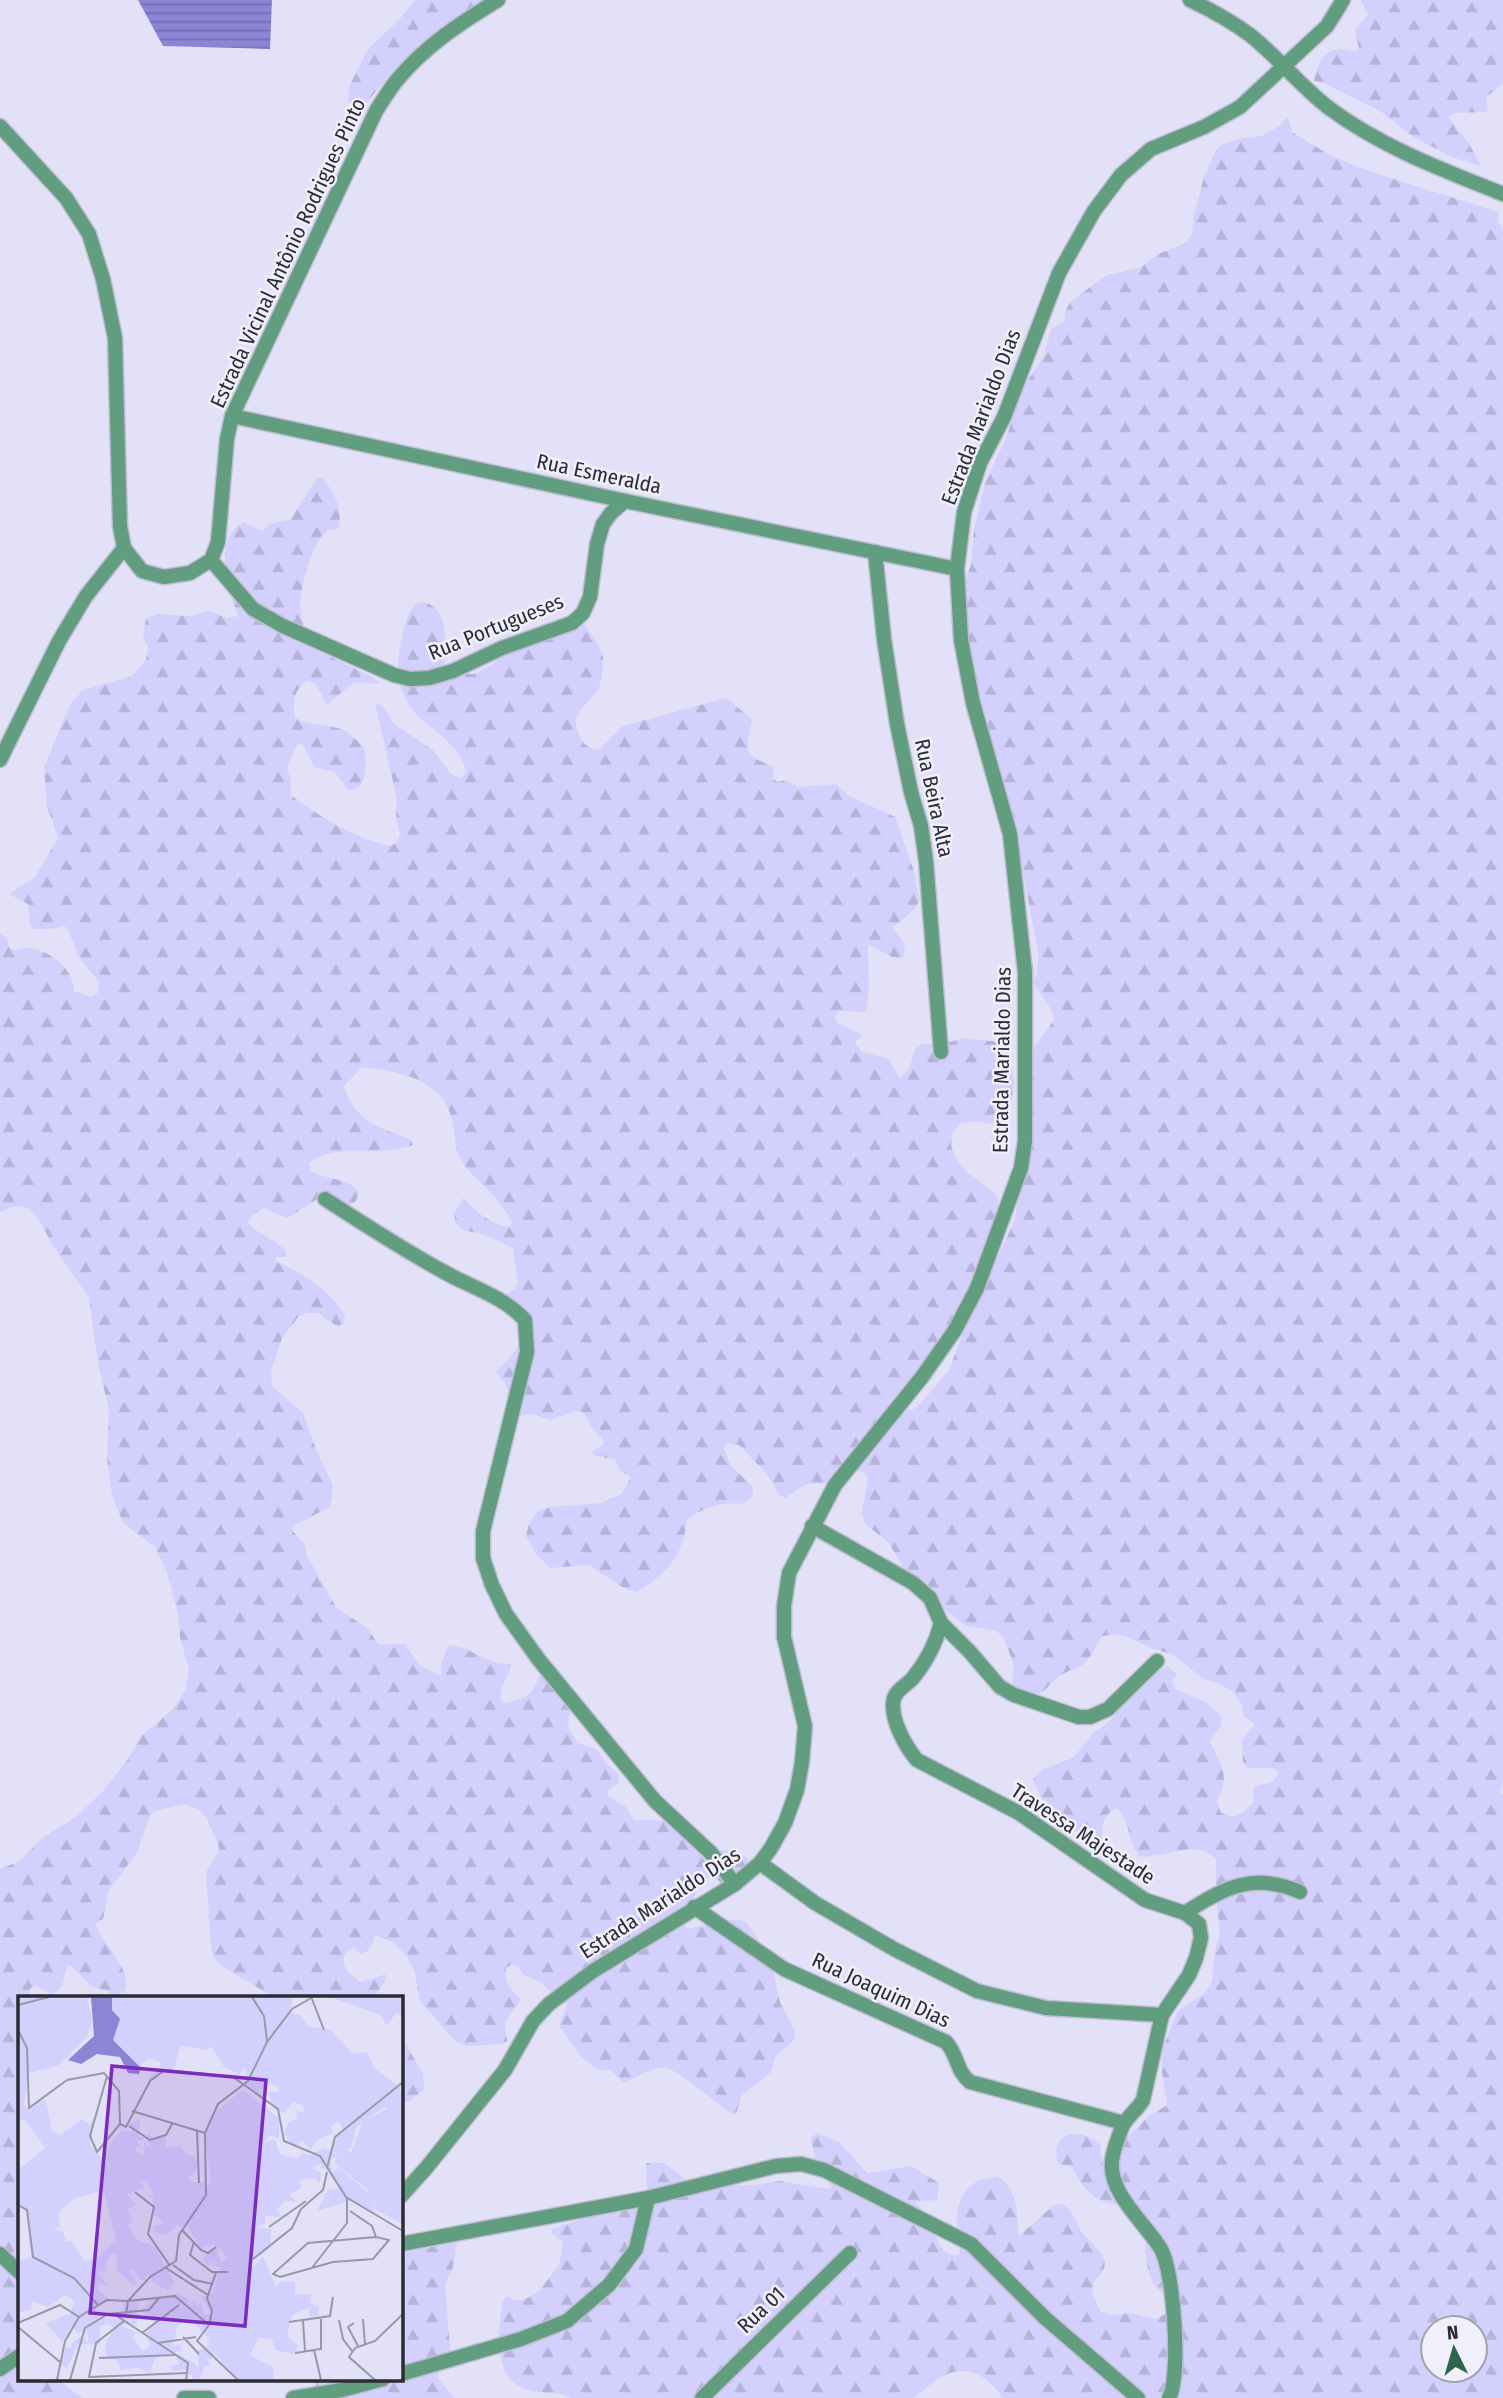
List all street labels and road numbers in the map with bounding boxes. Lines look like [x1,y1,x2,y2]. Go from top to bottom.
street label: Estrada Vicinal Antônio Rodrigues Pinto [205,94,371,412]
street label: Estrada Marialdo Dias [935,325,1027,509]
street label: Rua Esmeralda [534,448,664,500]
street label: Rua Portugueses [425,588,567,666]
street label: Rua Beira Alta [909,736,959,860]
street label: Estrada Marialdo Dias [987,967,1017,1153]
street label: Travessa Majestade [1006,1778,1160,1890]
street label: Estrada Marialdo Dias [575,1841,745,1965]
street label: Rua Joaquim Dias [808,1947,954,2033]
street label: Rua 01 [732,2281,790,2339]

